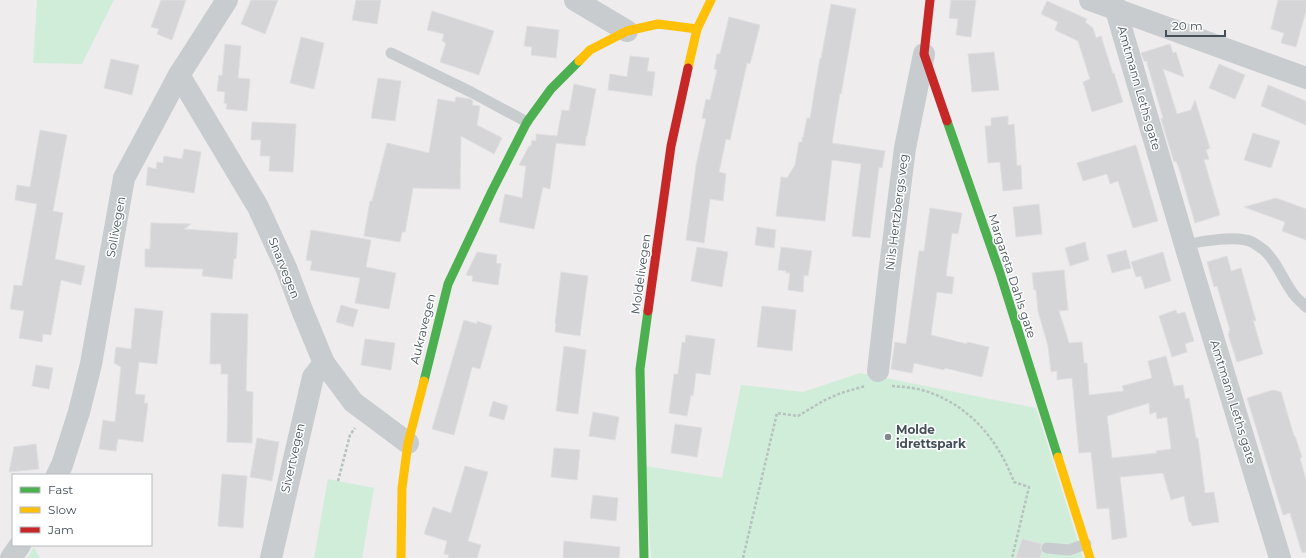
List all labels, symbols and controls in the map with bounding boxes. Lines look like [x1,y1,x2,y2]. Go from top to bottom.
scale bar [1166,12,1225,38]
text: 20 m [1172,18,1203,33]
street label: Amtmann Leths gate [1115,24,1164,152]
street label: Nils Hertzbergs veg [882,153,911,271]
street label: Sollivegen [103,195,128,259]
street label: Margareta Dahls gate [985,212,1040,340]
street label: Moldelivegen [627,233,654,315]
street label: Snarvegen [265,235,304,301]
street label: Aukravegen [407,292,439,366]
street label: Amtmann Leths gate [1207,338,1259,466]
street label: Sivertvegen [277,422,308,494]
place label: Molde idrettspark [896,422,966,451]
marker: Molde idrettspark [883,432,893,442]
legend [12,474,152,546]
text: Fast [48,482,73,497]
text: Slow [48,502,77,517]
text: Jam [47,522,74,537]

